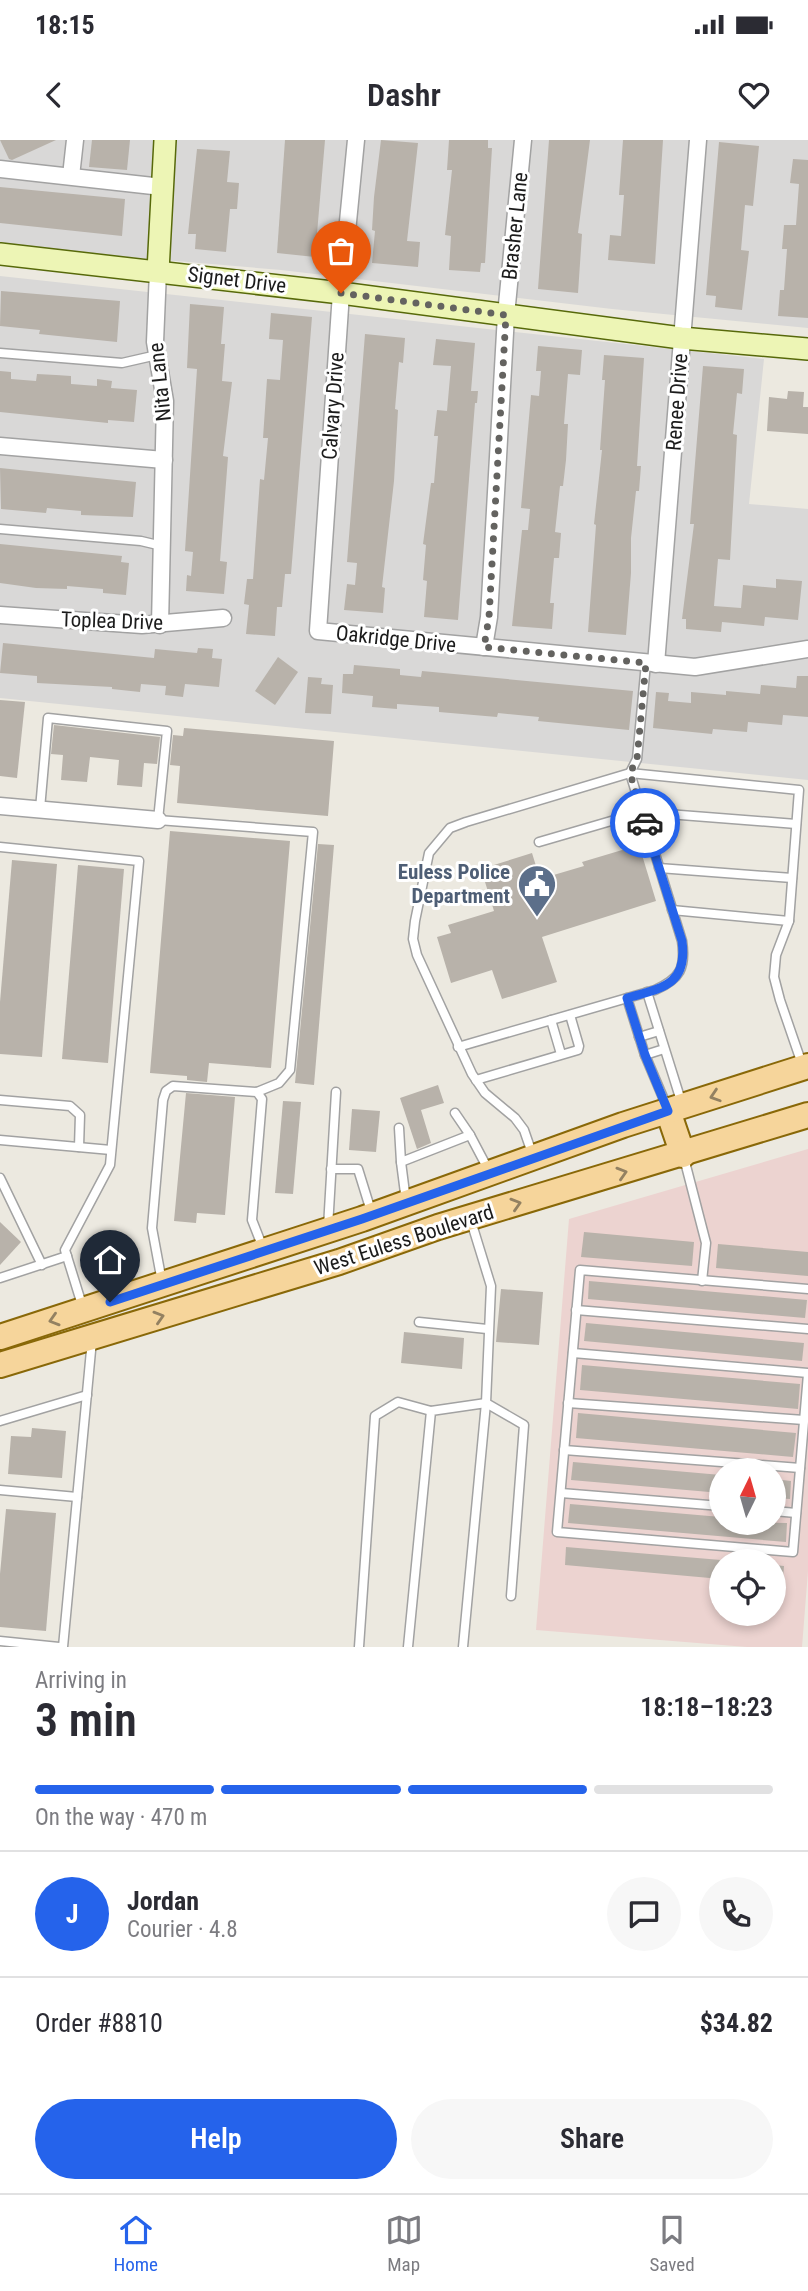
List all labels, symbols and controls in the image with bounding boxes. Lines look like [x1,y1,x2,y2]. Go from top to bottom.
text: 18:15 [35,10,95,40]
icon: back [35,76,73,114]
text: Dashr [367,76,441,114]
icon: heart [735,76,773,114]
street label: Brasher Lane [497,171,533,281]
pin [311,221,371,293]
icon: bag [322,232,360,270]
street label: Signet Drive [186,262,288,298]
street label: Nita Lane [144,341,176,423]
street label: Calvary Drive [317,351,349,461]
street label: Renee Drive [662,352,692,452]
street label: Toplea Drive [60,607,164,635]
street label: Oakridge Drive [335,621,457,657]
courier [610,788,680,858]
icon: car [626,804,664,842]
place label: Euless Police Department [398,860,510,908]
public building icon: Euless Police Department [516,863,558,918]
one-way arrow [709,1088,722,1102]
one-way arrow [616,1166,628,1181]
one-way arrow [510,1198,522,1213]
street label: West Euless Boulevard [311,1200,497,1280]
pin [80,1230,140,1302]
icon: home [91,1241,129,1279]
one-way arrow [153,1310,165,1325]
one-way arrow [48,1312,60,1327]
north arrow [709,1458,786,1535]
map controls [709,1458,786,1626]
button: locate [709,1549,786,1626]
text: Arriving in [35,1667,127,1694]
text: 18:18–18:23 [640,1692,773,1722]
text: 3 min [35,1693,137,1747]
text: On the way · 470 m [35,1804,207,1831]
button: chat [607,1877,681,1951]
button: phone [699,1877,773,1951]
text: Jordan [127,1886,199,1916]
text: J [66,1899,78,1929]
text: Courier · 4.8 [127,1916,238,1943]
text: Order #8810 [35,2008,163,2038]
text: $34.82 [700,2008,773,2038]
button: Help [35,2099,397,2179]
button: Share [411,2099,773,2179]
tab: Home [113,2211,158,2276]
tab: Map [385,2211,423,2276]
tab: Saved [649,2211,695,2276]

